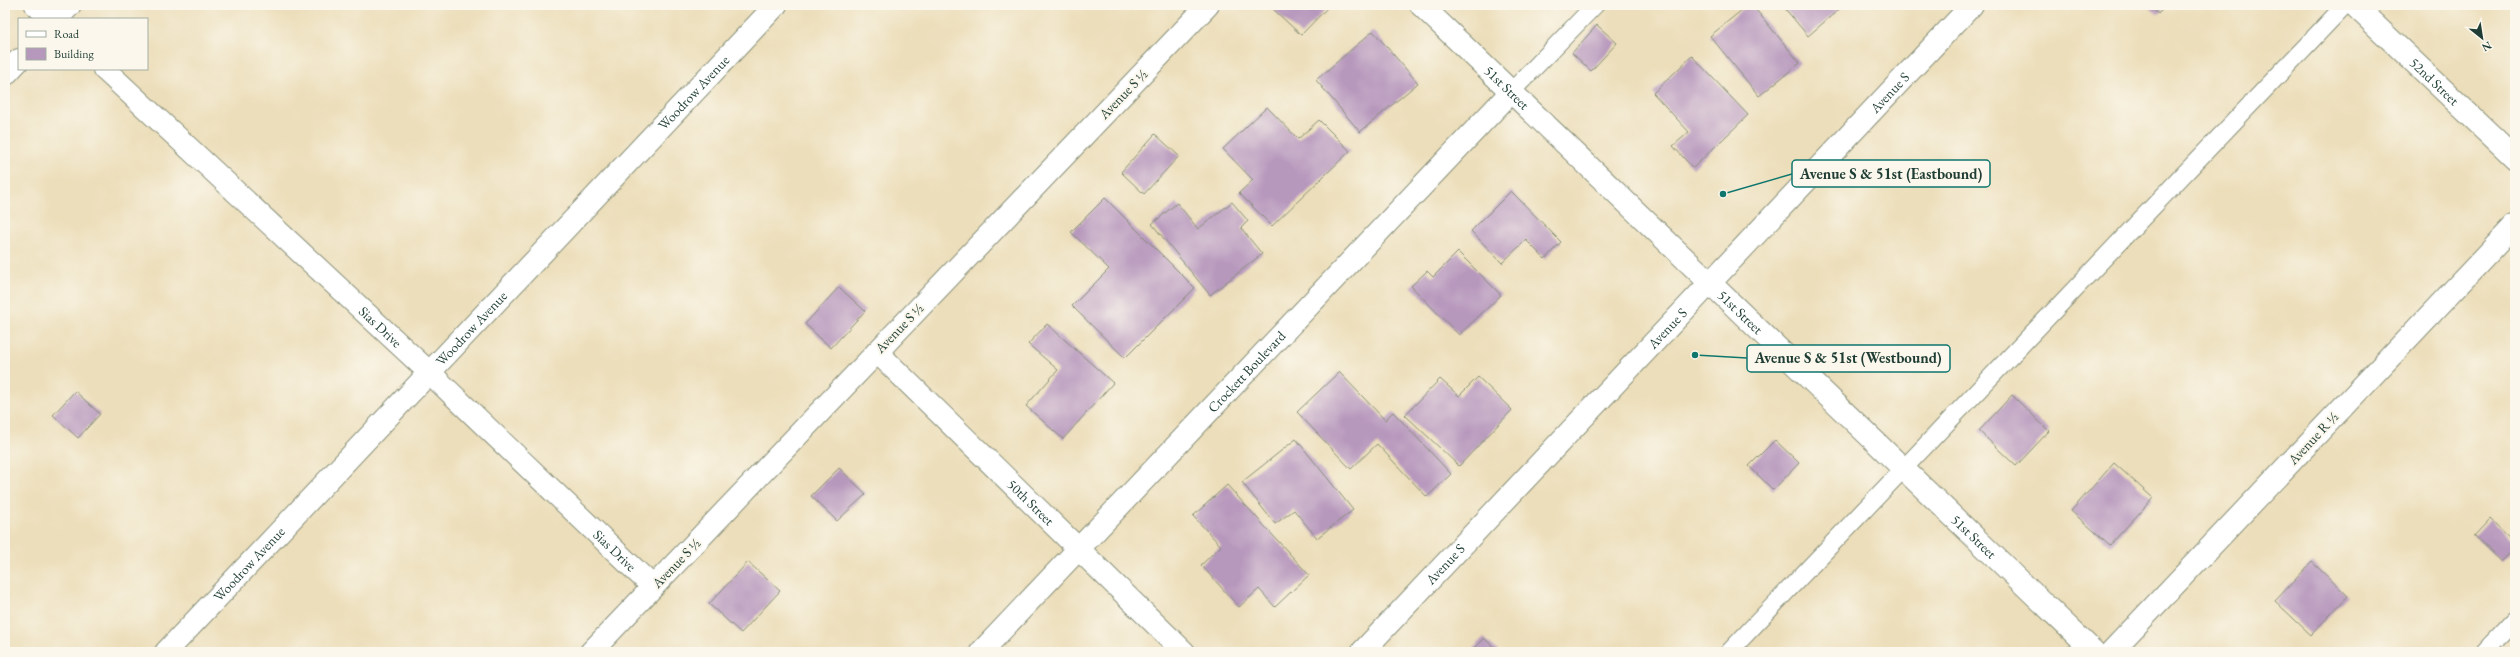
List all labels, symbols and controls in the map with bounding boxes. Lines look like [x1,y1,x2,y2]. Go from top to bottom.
legend [18,18,148,70]
north arrow [2462,18,2502,58]
text: Road [54,26,80,42]
text: N [2480,38,2494,55]
text: Building [54,46,95,62]
street label: Woodrow Avenue [654,51,734,134]
street label: 52nd Street [2406,54,2463,110]
street label: 51st Street [1480,62,1534,114]
street label: Avenue S ½ [1094,65,1151,123]
street label: Avenue S [1865,68,1913,117]
callout: Avenue S & 51st (Eastbound) [1792,160,1990,187]
text: Avenue S & 51st (Eastbound) [1799,164,1983,183]
street label: 51st Street [1714,286,1767,338]
street label: Woodrow Avenue [432,287,511,369]
street label: Avenue S ½ [870,299,927,357]
street label: Sias Drive [355,302,406,352]
street label: Avenue S [1643,304,1691,353]
street label: Crockett Boulevard [1203,326,1290,416]
callout: Avenue S & 51st (Westbound) [1747,345,1950,372]
text: Avenue S & 51st (Westbound) [1753,348,1942,367]
street label: Avenue R ½ [2283,408,2342,469]
street label: 50th Street [1003,475,1058,530]
street label: 51st Street [1947,511,2001,563]
street label: Woodrow Avenue [209,522,289,605]
street label: Sias Drive [590,526,641,576]
street label: Avenue S ½ [647,534,704,592]
street label: Avenue S [1421,540,1469,589]

